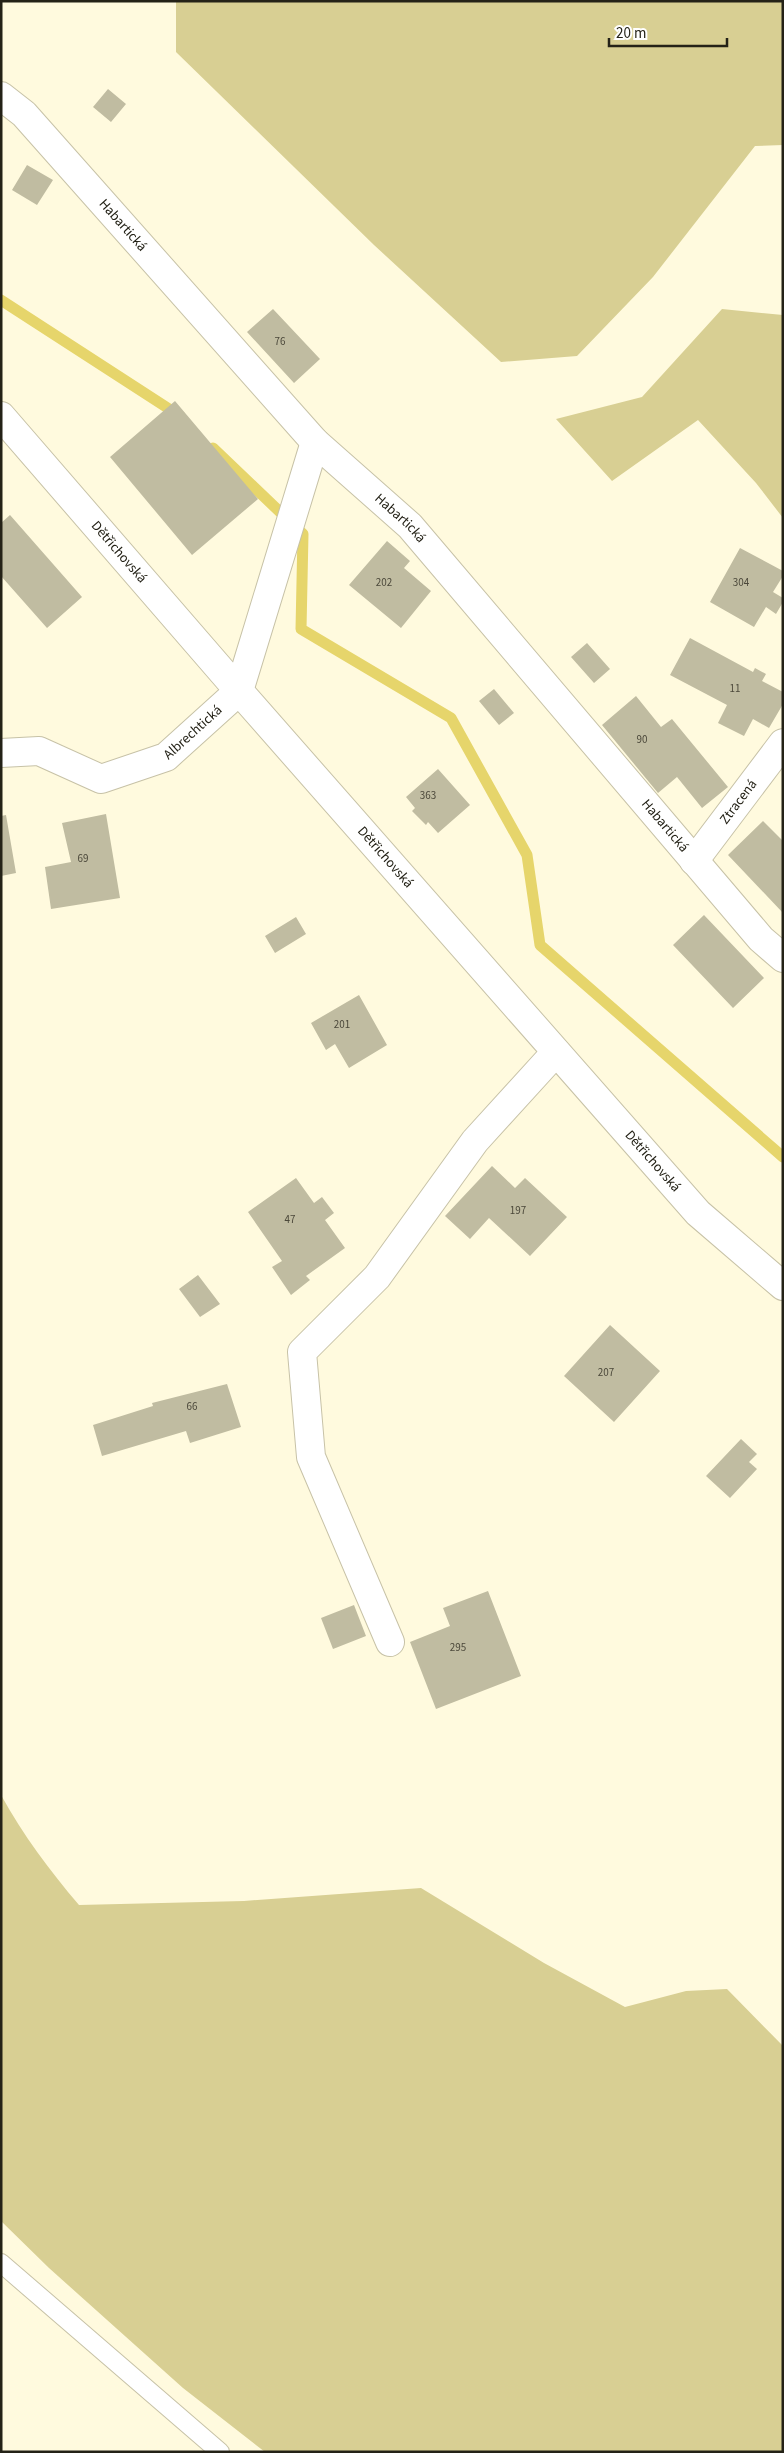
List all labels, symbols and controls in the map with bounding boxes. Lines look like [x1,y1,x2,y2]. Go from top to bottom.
scale bar [609,15,726,47]
text: 20 m [616,23,646,44]
street label: Habartická [94,195,152,256]
house number: 76 [275,334,286,349]
street label: Habartická [370,489,430,547]
street label: Dětřichovská [86,517,151,588]
house number: 202 [376,575,392,590]
house number: 304 [733,575,750,590]
house number: 11 [730,681,740,696]
street label: Albrechtická [159,701,227,765]
house number: 90 [637,732,647,747]
street label: Ztracená [715,775,762,828]
house number: 363 [420,788,436,803]
street label: Habartická [636,795,693,857]
street label: Dětřichovská [352,822,418,892]
house number: 69 [78,851,88,866]
house number: 201 [334,1017,350,1032]
street label: Dětřichovská [620,1126,685,1197]
house number: 197 [510,1203,526,1218]
house number: 47 [285,1212,295,1227]
house number: 207 [598,1365,614,1380]
house number: 66 [187,1399,198,1414]
house number: 295 [450,1640,466,1655]

